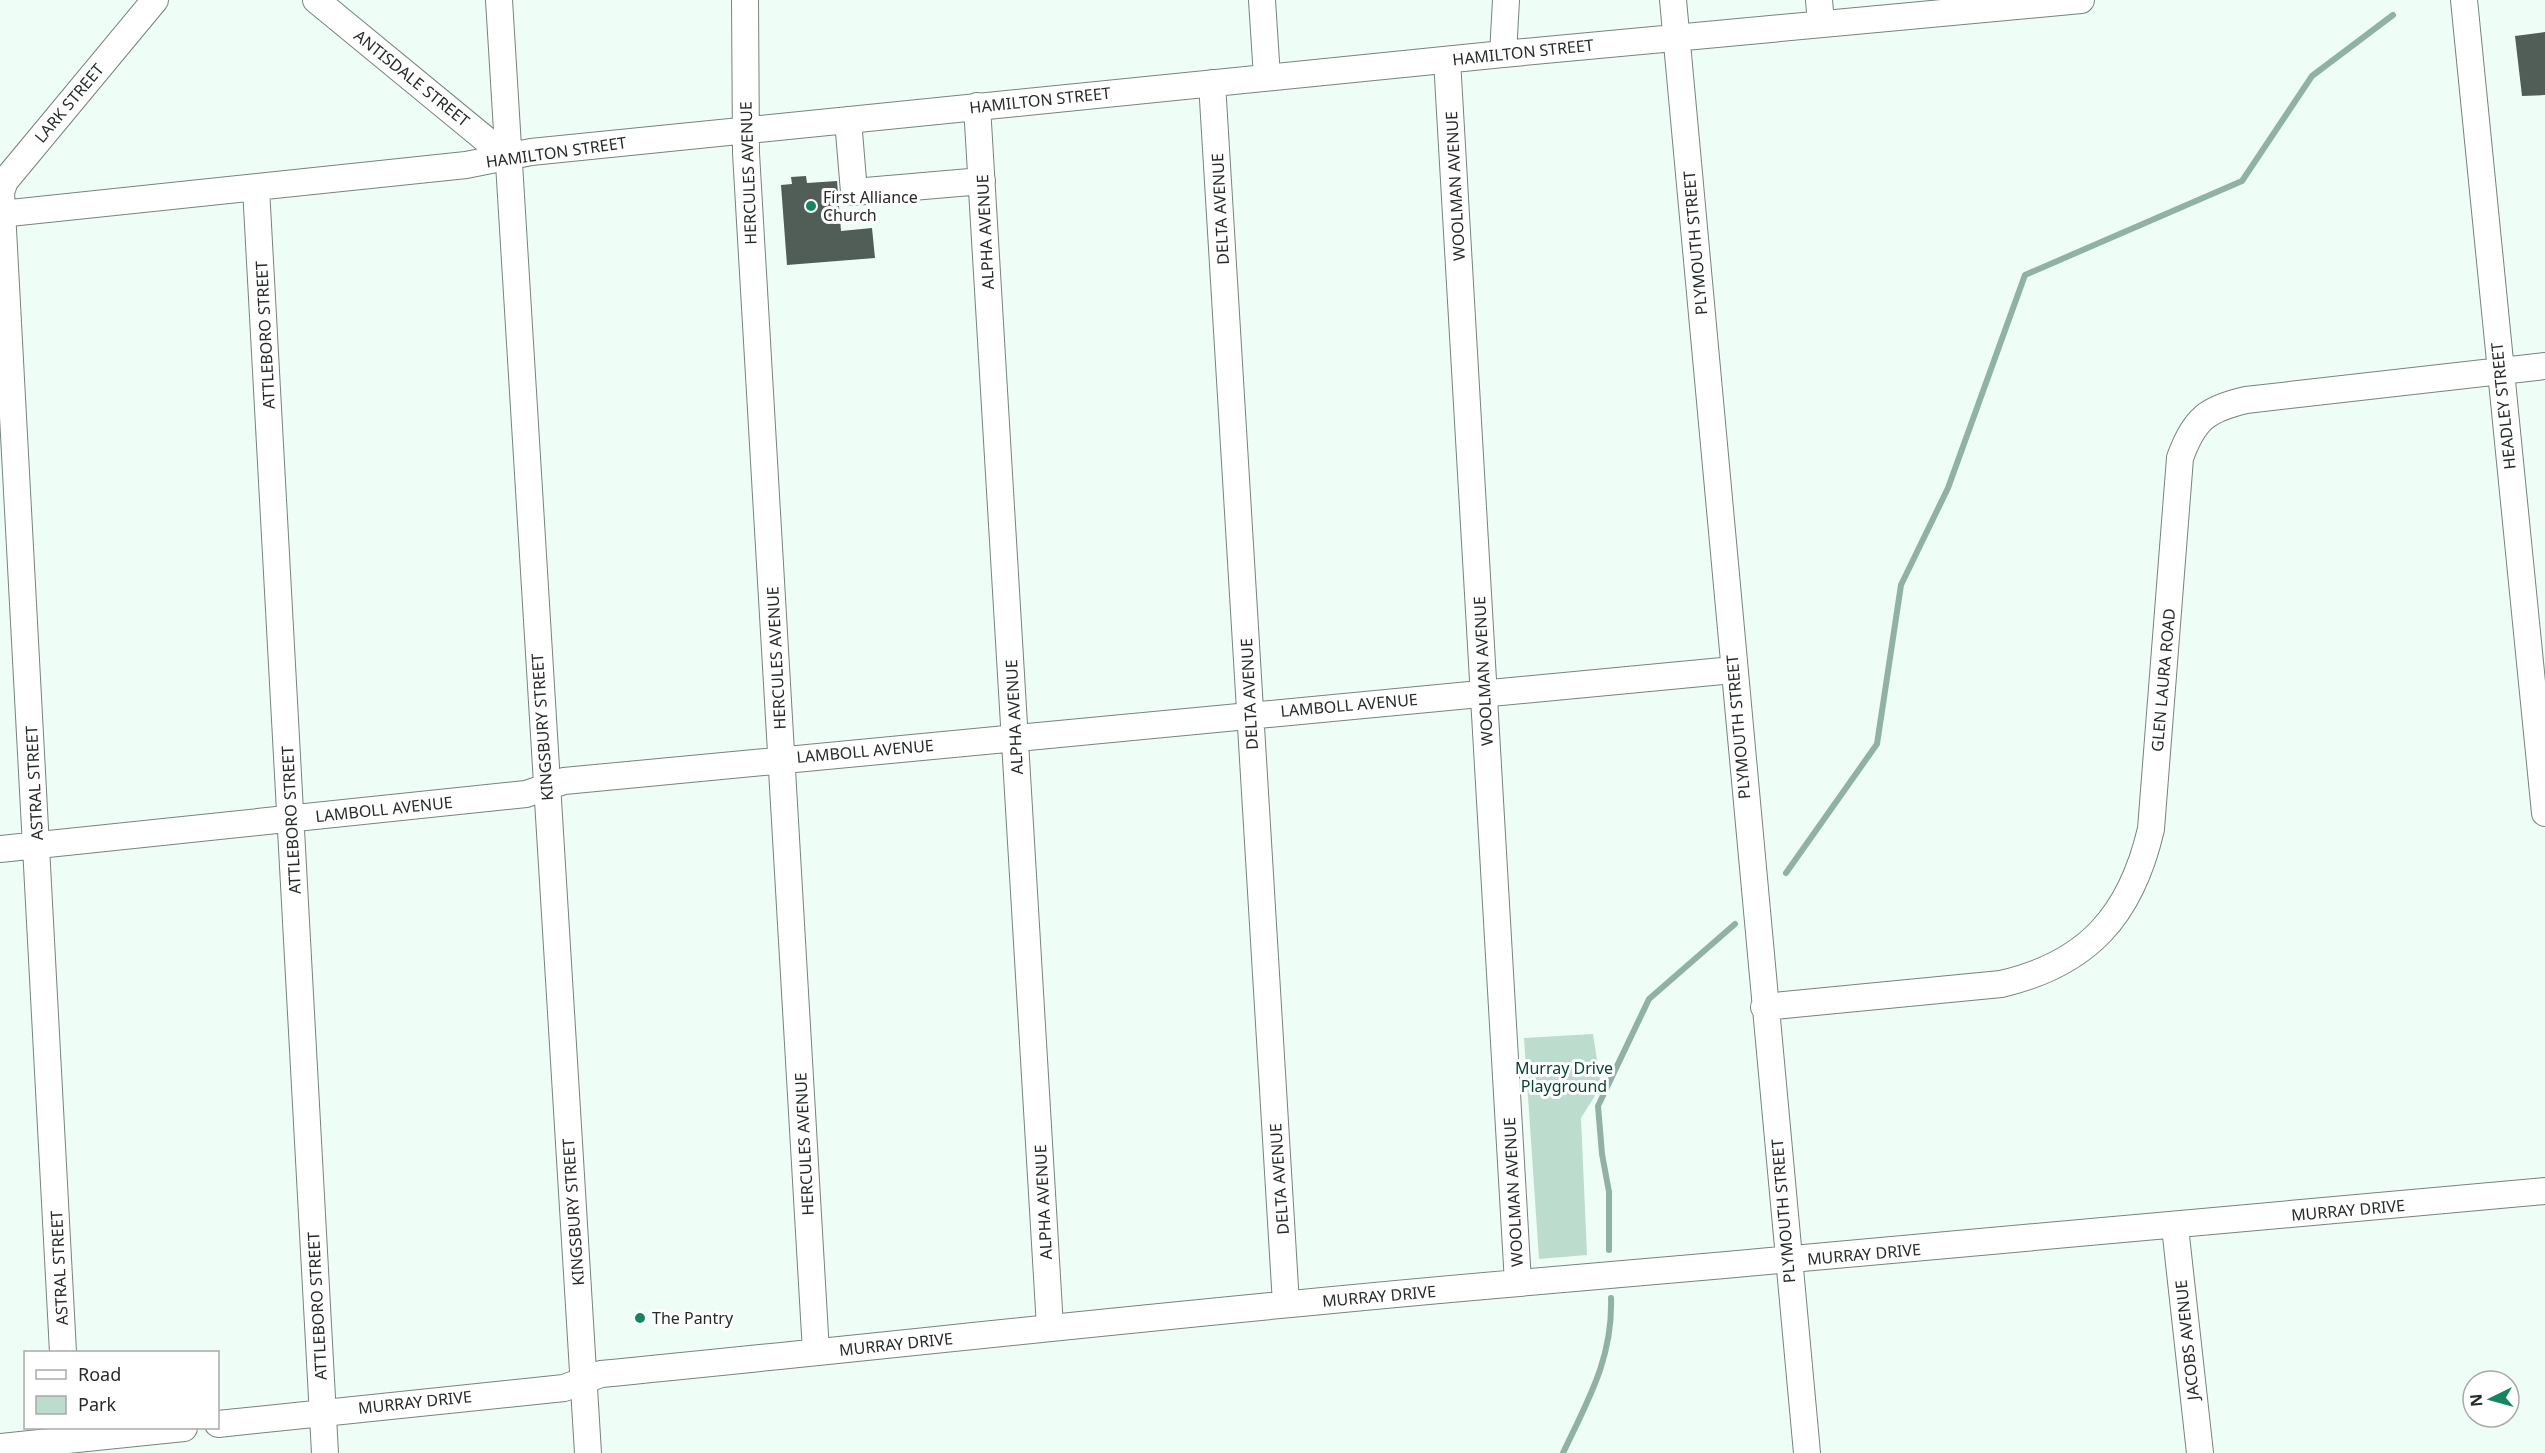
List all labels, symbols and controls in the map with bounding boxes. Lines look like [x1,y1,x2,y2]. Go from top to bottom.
street label: ANTISDALE STREET [350,25,474,132]
street label: HAMILTON STREET [1451,34,1595,70]
street label: LARK STREET [29,59,109,147]
street label: HAMILTON STREET [968,82,1112,118]
street label: HERCULES AVENUE [735,101,761,245]
street label: WOOLMAN AVENUE [1440,111,1470,261]
street label: HAMILTON STREET [484,131,628,173]
street label: DELTA AVENUE [1206,153,1234,265]
street label: PLYMOUTH STREET [1678,170,1712,316]
street label: ALPHA AVENUE [971,174,999,290]
place label: First Alliance Church [823,186,918,226]
marker: First Alliance Church [804,199,818,213]
street label: ATTLEBORO STREET [250,260,280,410]
street label: HEADLEY STREET [2485,341,2521,471]
street label: HERCULES AVENUE [761,586,791,730]
street label: WOOLMAN AVENUE [1468,596,1498,746]
street label: GLEN LAURA ROAD [2146,607,2180,753]
street label: DELTA AVENUE [1235,638,1263,750]
street label: KINGSBURY STREET [526,653,558,801]
street label: PLYMOUTH STREET [1721,654,1755,800]
street label: ALPHA AVENUE [1000,659,1028,775]
street label: LAMBOLL AVENUE [1279,688,1419,722]
street label: ASTRAL STREET [20,725,48,841]
street label: LAMBOLL AVENUE [795,734,935,768]
street label: ATTLEBORO STREET [276,745,306,895]
street label: LAMBOLL AVENUE [314,791,454,827]
park label: Murray Drive Playground [1515,1057,1613,1097]
street label: HERCULES AVENUE [789,1072,819,1216]
street label: WOOLMAN AVENUE [1498,1117,1528,1267]
street label: DELTA AVENUE [1264,1123,1294,1235]
street label: KINGSBURY STREET [557,1138,589,1286]
street label: PLYMOUTH STREET [1766,1138,1800,1284]
street label: ALPHA AVENUE [1029,1144,1057,1260]
street label: MURRAY DRIVE [2290,1194,2406,1226]
street label: ASTRAL STREET [45,1210,73,1326]
street label: ATTLEBORO STREET [302,1231,332,1381]
street label: MURRAY DRIVE [1806,1238,1922,1270]
street label: JACOBS AVENUE [2170,1279,2204,1403]
street label: MURRAY DRIVE [1321,1280,1437,1312]
place label: The Pantry [652,1307,734,1329]
marker: The Pantry [633,1311,647,1325]
street label: MURRAY DRIVE [838,1327,954,1361]
legend [24,1351,219,1429]
text: Road [78,1362,121,1386]
north arrow [2461,1369,2521,1429]
street label: MURRAY DRIVE [357,1385,473,1419]
text: Park [78,1392,116,1416]
text: N [2465,1393,2488,1408]

